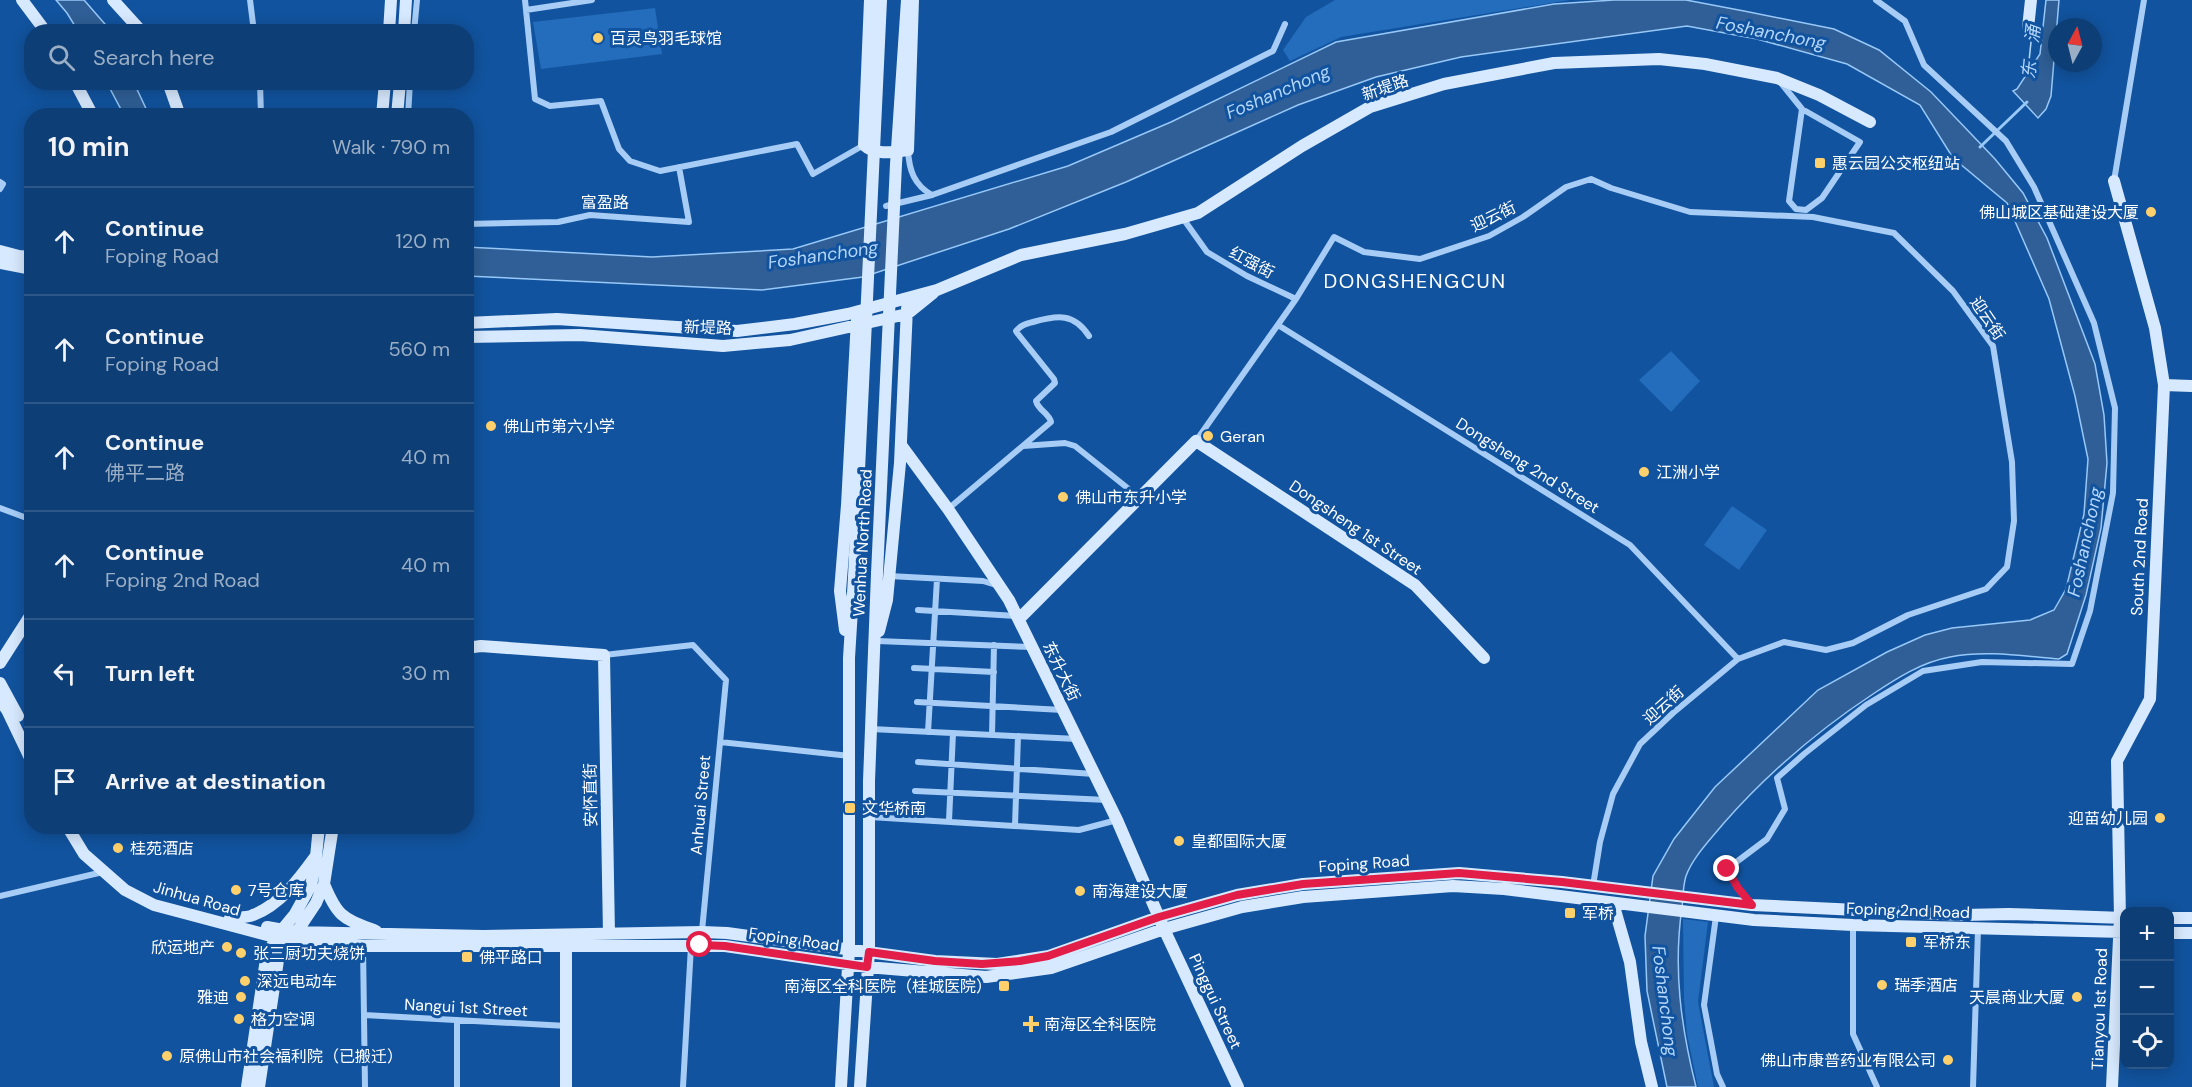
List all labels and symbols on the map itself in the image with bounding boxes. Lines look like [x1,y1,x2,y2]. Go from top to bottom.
water label: Foshanchong [1714,11,1829,56]
north arrow [2048,18,2102,72]
water label: 东一涌 [2016,22,2046,80]
place label: 百灵鸟羽毛球馆 [610,28,722,49]
marker: 百灵鸟羽毛球馆 [591,31,605,45]
water label: Foshanchong [1222,59,1335,125]
street label: 新堤路 [1359,70,1411,105]
place label: 惠云园公交枢纽站 [1832,153,1960,174]
marker: 惠云园公交枢纽站 [1813,156,1827,170]
street label: 富盈路 [581,192,629,213]
street label: 迎云街 [1467,196,1519,236]
place label: 佛山城区基础建设大厦 [1979,202,2139,223]
marker: 佛山城区基础建设大厦 [2144,205,2158,219]
water label: Foshanchong [766,235,881,275]
street label: 红强街 [1226,242,1278,283]
district label: DONGSHENGCUN [1324,268,1506,294]
street label: 迎云街 [1965,293,2010,344]
street label: 新堤路 [684,316,732,339]
street label: Dongsheng 2nd Street [1452,413,1603,518]
place label: 佛山市第六小学 [503,416,615,437]
marker: 佛山市第六小学 [484,419,498,433]
place label: Geran [1220,426,1265,447]
marker: Geran [1201,429,1215,443]
place label: 江洲小学 [1656,462,1720,483]
marker: 江洲小学 [1637,465,1651,479]
street label: Wenhua North Road [848,469,877,617]
street label: Dongsheng 1st Street [1285,475,1426,580]
water label: Foshanchong [2062,484,2109,599]
place label: 佛山市东升小学 [1075,487,1187,508]
marker: 佛山市东升小学 [1056,490,1070,504]
street label: South 2nd Road [2126,498,2153,616]
street label: 东升大街 [1038,638,1085,705]
street label: 迎云街 [1638,682,1688,729]
street label: Anhuai Street [686,754,715,856]
street label: 安怀直街 [579,763,602,827]
place label: 文华桥南 [862,798,926,819]
marker: 文华桥南 [843,801,857,815]
place label: 迎苗幼儿园 [2068,808,2148,829]
marker: 迎苗幼儿园 [2153,811,2167,825]
place label: 皇都国际大厦 [1191,831,1287,852]
marker: 皇都国际大厦 [1172,834,1186,848]
place label: 桂苑酒店 [130,838,194,859]
marker: 桂苑酒店 [111,841,125,855]
street label: Foping Road [1318,850,1410,877]
route end [1713,855,1739,881]
street label: Jinhua Road [151,876,243,921]
place label: 7号仓库 [248,880,305,901]
place label: 南海建设大厦 [1092,881,1188,902]
marker: 7号仓库 [229,883,243,897]
marker: 南海建设大厦 [1073,884,1087,898]
street label: Foping 2nd Road [1846,898,1970,923]
place label: 军桥 [1582,903,1614,924]
marker: 军桥 [1563,906,1577,920]
street label: Foping Road [747,923,841,956]
route start [686,931,712,957]
place label: 军桥东 [1923,932,1971,953]
marker: 军桥东 [1904,935,1918,949]
place label: 欣运地产 [151,937,215,958]
marker: 欣运地产 [220,940,234,954]
place label: 张三厨功夫烧饼 [253,943,365,964]
water label: Foshanchong [1646,944,1684,1059]
marker: 张三厨功夫烧饼 [234,946,248,960]
place label: 佛平路口 [479,947,543,968]
street label: Tianyou 1st Road [2087,948,2112,1070]
marker: 佛平路口 [460,950,474,964]
street label: Pinggui Street [1184,950,1247,1052]
place label: 深远电动车 [257,971,337,992]
marker: 深远电动车 [238,974,252,988]
place label: 瑞季酒店 [1894,975,1958,996]
place label: 南海区全科医院（桂城医院） [784,976,992,997]
marker: 瑞季酒店 [1875,978,1889,992]
marker: 南海区全科医院（桂城医院） [997,979,1011,993]
place label: 雅迪 [197,987,229,1008]
place label: 天晨商业大厦 [1969,987,2065,1008]
marker: 雅迪 [234,990,248,1004]
marker: 天晨商业大厦 [2070,990,2084,1004]
street label: Nangui 1st Street [404,994,528,1021]
place label: 格力空调 [251,1009,315,1030]
marker: 格力空调 [232,1012,246,1026]
place label: 南海区全科医院 [1044,1014,1156,1035]
marker: 南海区全科医院 [1022,1015,1040,1033]
place label: 原佛山市社会福利院（已搬迁） [179,1046,403,1067]
marker: 原佛山市社会福利院（已搬迁） [160,1049,174,1063]
place label: 佛山市康普药业有限公司 [1760,1050,1936,1071]
marker: 佛山市康普药业有限公司 [1941,1053,1955,1067]

